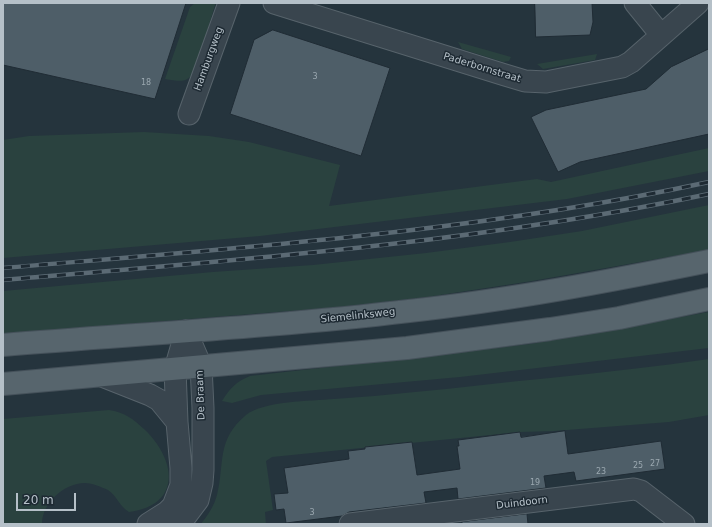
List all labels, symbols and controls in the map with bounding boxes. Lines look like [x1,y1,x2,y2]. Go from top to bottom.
street label: Hamburgweg [192,25,226,93]
street label: Paderbornstraat [442,50,522,86]
house number: 3 [312,72,318,82]
house number: 18 [141,78,151,88]
street label: Siemelinksweg [320,306,396,326]
street label: De Braam [194,370,208,420]
house number: 27 [650,459,660,469]
house number: 25 [633,461,643,471]
house number: 23 [596,467,606,477]
house number: 19 [530,478,540,488]
scale bar [18,485,78,511]
text: 20 m [23,493,54,507]
street label: Duindoorn [495,494,549,512]
house number: 3 [309,508,315,518]

